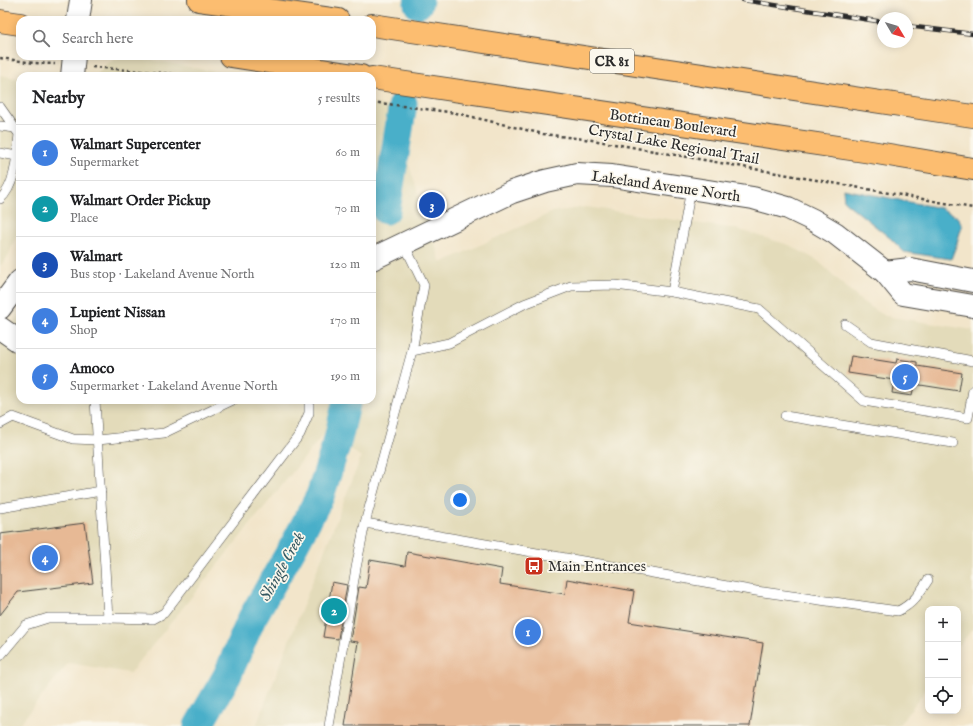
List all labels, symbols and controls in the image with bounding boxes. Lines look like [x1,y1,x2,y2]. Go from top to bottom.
north arrow [877,12,913,48]
search box [16,16,376,60]
icon: search [30,27,52,49]
text: Search here [62,29,133,48]
road number: CR 81 [590,49,634,73]
text: Nearby [32,88,85,109]
text: 5 results [318,90,360,107]
street label: Bottineau Boulevard [608,105,739,142]
street label: Crystal Lake Regional Trail [587,120,762,169]
text: Walmart Supercenter [70,135,201,154]
text: 1 [43,144,47,161]
text: 60 m [335,144,360,161]
text: Supermarket [70,154,139,171]
street label: Lakeland Avenue North [590,167,742,206]
pin: 3 [419,190,445,220]
text: Walmart Order Pickup [70,191,211,210]
text: 2 [42,200,48,217]
text: 70 m [335,200,360,217]
text: Place [70,210,98,227]
text: Walmart [70,247,123,266]
text: 3 [43,256,47,273]
text: 120 m [330,256,360,273]
text: Bus stop · Lakeland Avenue North [70,266,254,283]
text: Lupient Nissan [70,303,166,322]
text: 4 [42,312,48,329]
text: 170 m [330,312,360,329]
text: Shop [70,322,98,339]
text: Amoco [70,359,114,378]
pin: 5 [892,362,918,392]
text: 5 [43,368,47,385]
text: 190 m [330,368,360,385]
text: Supermarket · Lakeland Avenue North [70,378,278,395]
your location [450,490,470,510]
water label: Shingle Creek [256,528,310,605]
pin: 4 [32,543,58,573]
bus stop icon: Main Entrances [523,555,545,577]
place label: Main Entrances [548,557,646,576]
pin: 2 [321,596,347,626]
map controls [925,606,961,714]
button: + [925,606,961,642]
pin: 1 [515,617,541,647]
button: − [925,642,961,678]
button: locate [925,678,961,714]

